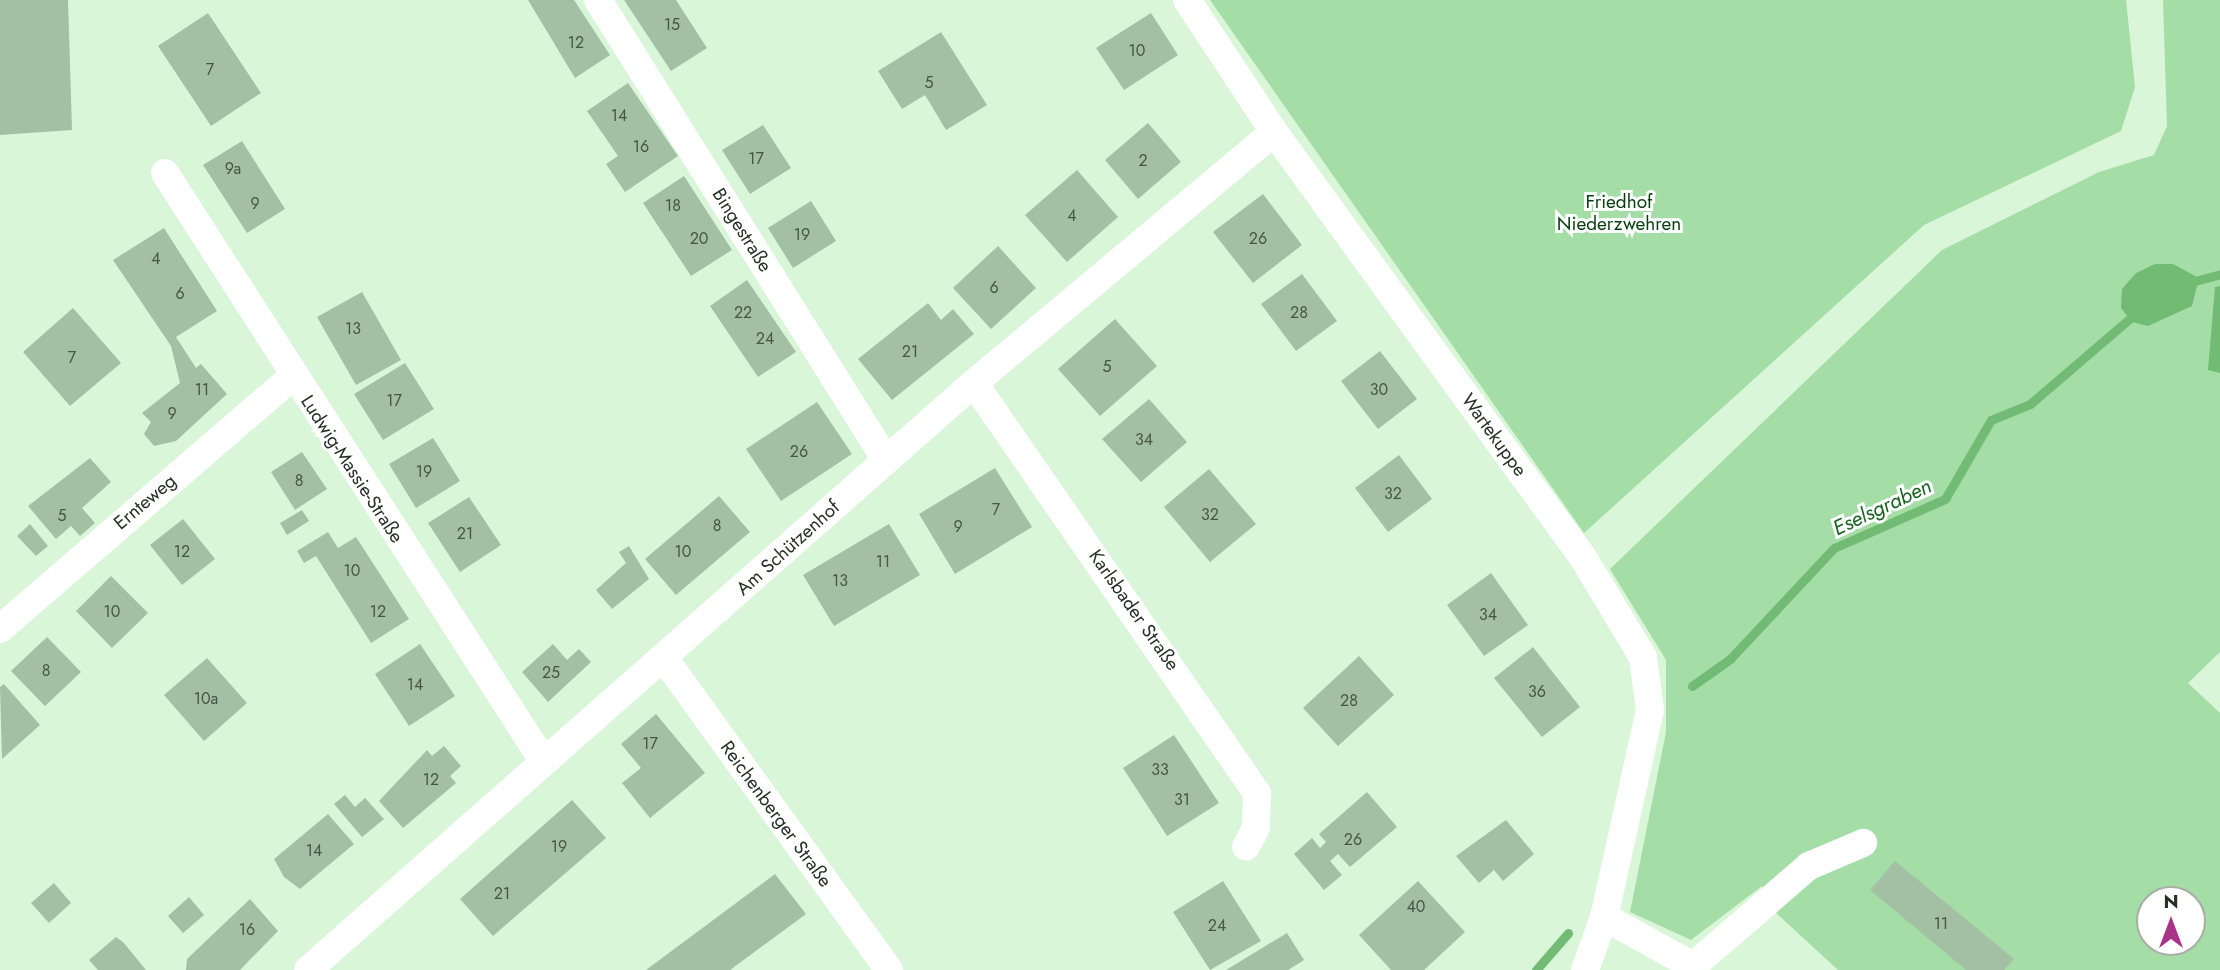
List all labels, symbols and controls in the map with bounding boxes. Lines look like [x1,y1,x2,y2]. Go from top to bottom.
house number: 15 [664,15,680,35]
house number: 12 [568,33,584,53]
house number: 10 [1129,41,1145,61]
house number: 7 [206,60,214,80]
house number: 5 [924,73,934,93]
house number: 14 [611,106,627,126]
house number: 16 [633,137,649,157]
house number: 17 [748,149,764,169]
house number: 2 [1138,151,1148,171]
house number: 9a [225,159,241,179]
street label: Bingestraße [707,184,777,276]
park label: Friedhof Niederzwehren [1557,191,1681,235]
house number: 9 [250,194,260,214]
house number: 18 [665,196,681,216]
house number: 4 [1067,206,1077,226]
house number: 19 [794,225,810,245]
house number: 20 [690,229,708,249]
house number: 26 [1249,229,1267,249]
house number: 4 [151,249,161,269]
house number: 6 [989,278,999,298]
house number: 6 [175,284,185,304]
house number: 22 [734,303,752,323]
house number: 28 [1290,303,1308,323]
house number: 13 [345,319,361,339]
house number: 24 [756,329,774,349]
house number: 21 [902,342,918,362]
house number: 7 [68,348,76,368]
house number: 5 [1102,357,1112,377]
house number: 11 [195,380,209,400]
house number: 30 [1370,380,1388,400]
street label: Wartekuppe [1456,389,1532,481]
street label: Ludwig-Massie-Straße [296,391,408,547]
house number: 17 [386,391,402,411]
house number: 9 [167,404,177,424]
house number: 34 [1135,430,1153,450]
house number: 26 [790,442,808,462]
house number: 19 [416,462,432,482]
street label: Ernteweg [109,469,181,535]
house number: 8 [295,471,303,491]
water label: Eselsgraben [1829,473,1935,541]
house number: 32 [1384,484,1402,504]
street label: Am Schützenhof [732,496,844,600]
house number: 7 [992,500,1000,520]
house number: 32 [1201,505,1219,525]
house number: 5 [57,506,67,526]
house number: 8 [713,516,721,536]
house number: 9 [953,517,963,537]
house number: 21 [457,524,473,544]
house number: 12 [174,542,190,562]
house number: 10 [675,542,691,562]
street label: Karlsbader Straße [1084,545,1184,675]
house number: 11 [876,552,890,572]
house number: 10 [344,561,360,581]
house number: 13 [832,571,848,591]
house number: 10 [104,602,120,622]
house number: 12 [370,602,386,622]
house number: 34 [1479,605,1497,625]
house number: 8 [42,661,50,681]
house number: 25 [542,663,560,683]
house number: 14 [407,675,423,695]
house number: 36 [1528,682,1546,702]
house number: 10a [194,689,218,709]
house number: 28 [1340,691,1358,711]
house number: 17 [642,734,658,754]
street label: Reichenberger Straße [715,737,837,891]
house number: 33 [1151,760,1169,780]
house number: 12 [423,770,439,790]
house number: 31 [1174,790,1190,810]
house number: 26 [1344,830,1362,850]
house number: 19 [551,837,567,857]
house number: 14 [306,841,322,861]
house number: 21 [494,884,510,904]
north arrow [2136,886,2206,956]
text: N [2163,888,2179,915]
house number: 40 [1407,897,1425,917]
house number: 11 [1934,914,1948,934]
house number: 24 [1208,916,1226,936]
house number: 16 [239,920,255,940]

